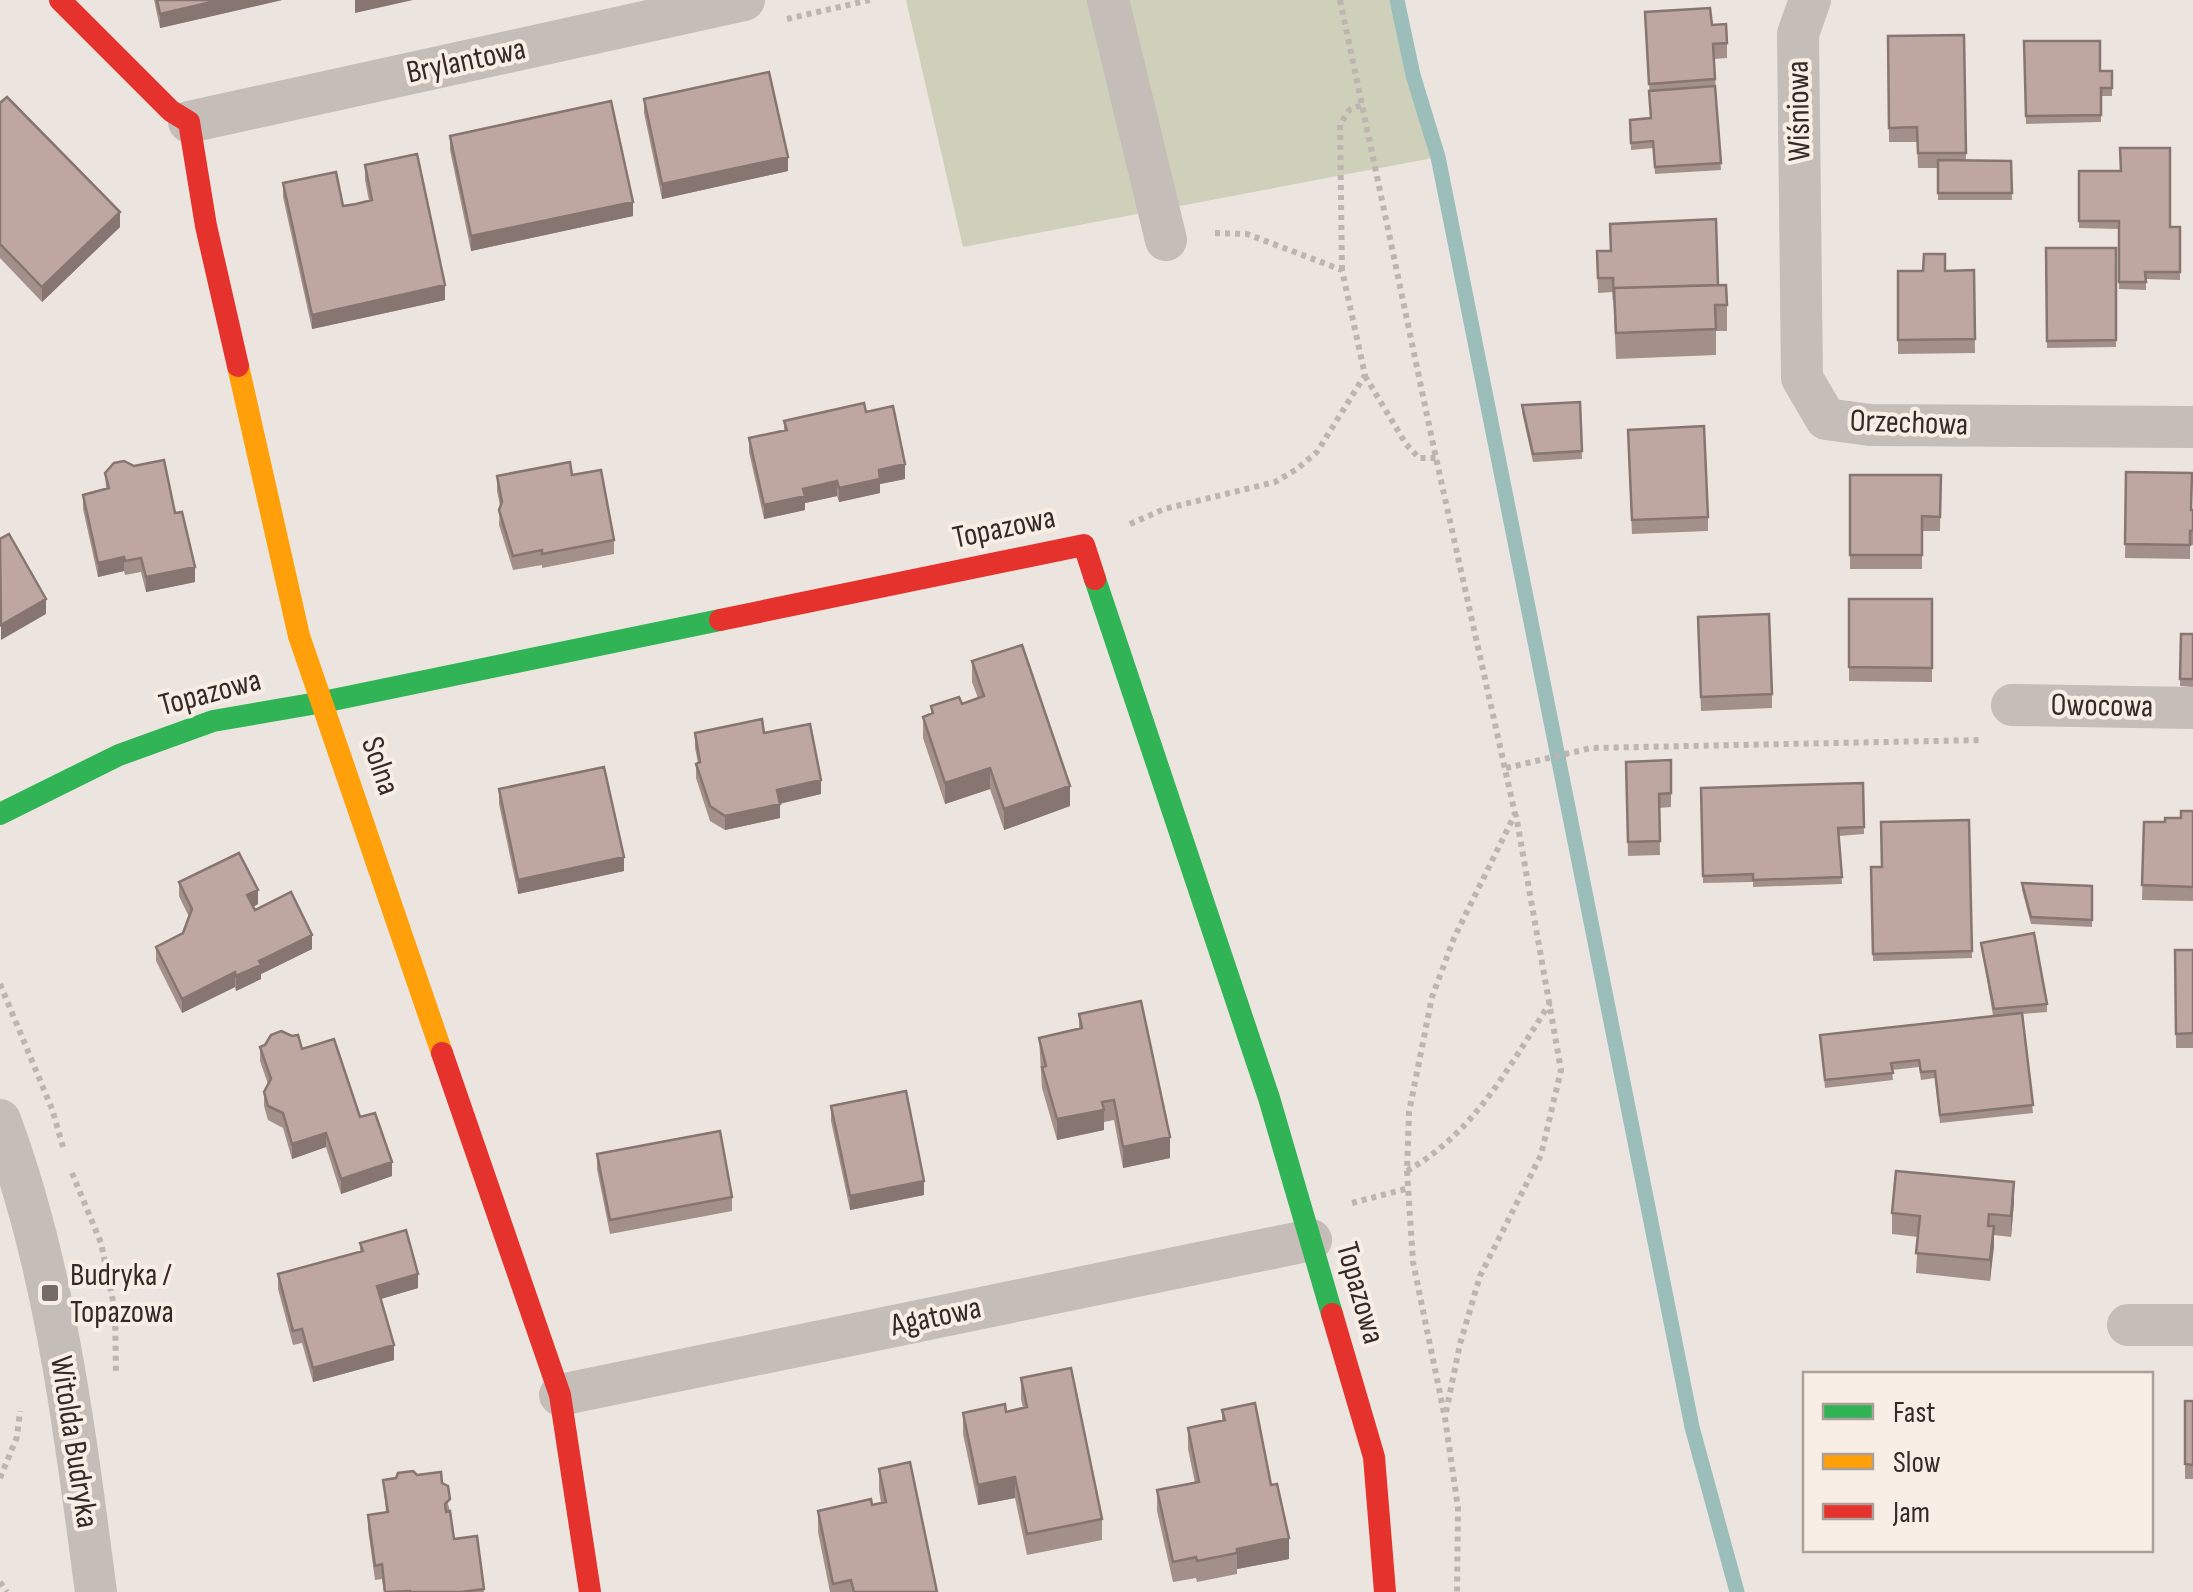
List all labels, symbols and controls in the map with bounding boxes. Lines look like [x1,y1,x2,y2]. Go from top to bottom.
street label: Brylantowa [403,29,529,93]
street label: Wiśniowa [1779,60,1819,162]
street label: Orzechowa [1849,401,1969,445]
street label: Topazowa [949,498,1059,558]
street label: Topazowa [155,661,265,725]
street label: Owocowa [2050,686,2154,726]
street label: Solna [352,732,408,800]
street label: Topazowa [1327,1238,1393,1348]
place label: Budryka / Topazowa [70,1256,174,1332]
marker: Budryka / Topazowa [39,1282,61,1304]
street label: Agatowa [886,1288,985,1346]
street label: Witolda Budryka [41,1353,107,1531]
legend [1803,1372,2153,1552]
text: Fast [1893,1395,1935,1431]
text: Slow [1893,1445,1941,1481]
text: Jam [1892,1495,1930,1531]

